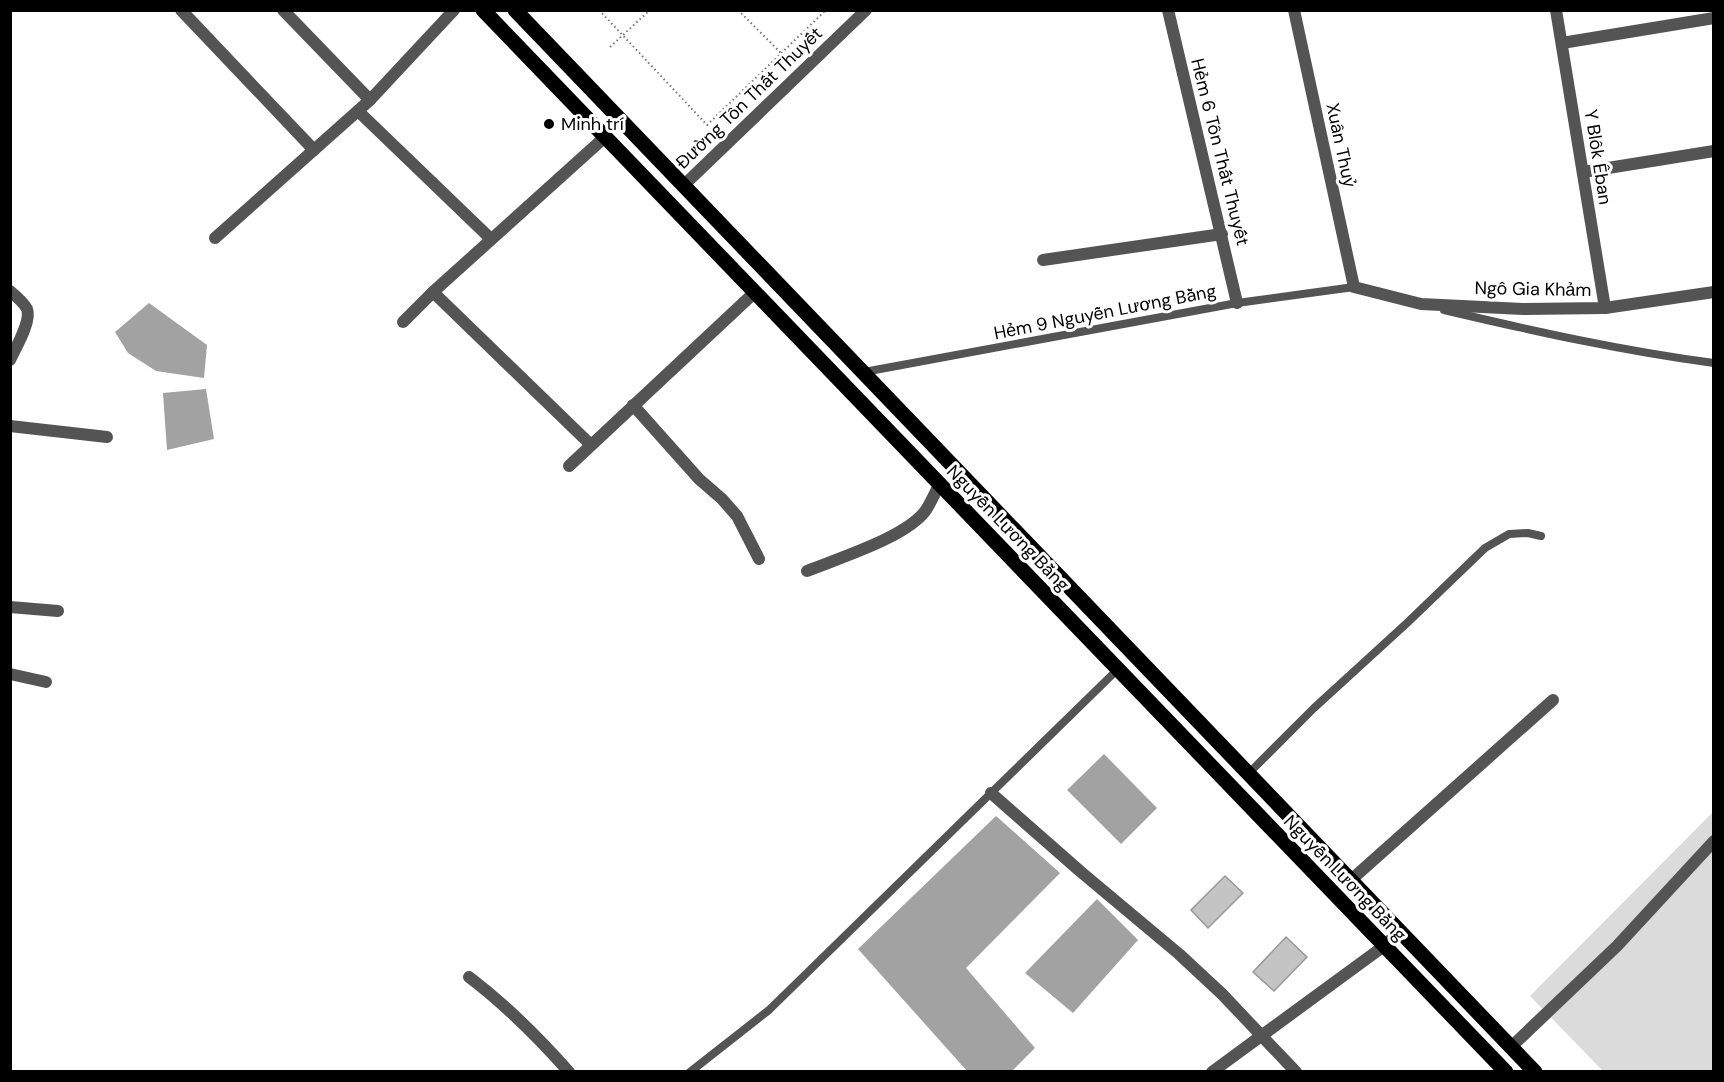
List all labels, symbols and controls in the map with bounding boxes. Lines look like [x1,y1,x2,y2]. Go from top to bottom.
street label: Đường Tôn Thất Thuyết [671,22,827,174]
street label: Hẻm 6 Tôn Thất Thuyết [1185,56,1255,248]
street label: Xuân Thuỷ [1320,101,1362,189]
street label: Y Blôk Êban [1579,108,1617,206]
place label: Minh trí [561,112,624,136]
marker: Minh trí [542,117,556,131]
street label: Ngô Gia Khảm [1474,276,1592,302]
street label: Hẻm 9 Nguyễn Lương Bằng [992,279,1218,345]
street label: Nguyễn Lương Bằng [941,460,1075,596]
street label: Nguyễn Lương Bằng [1278,810,1412,946]

